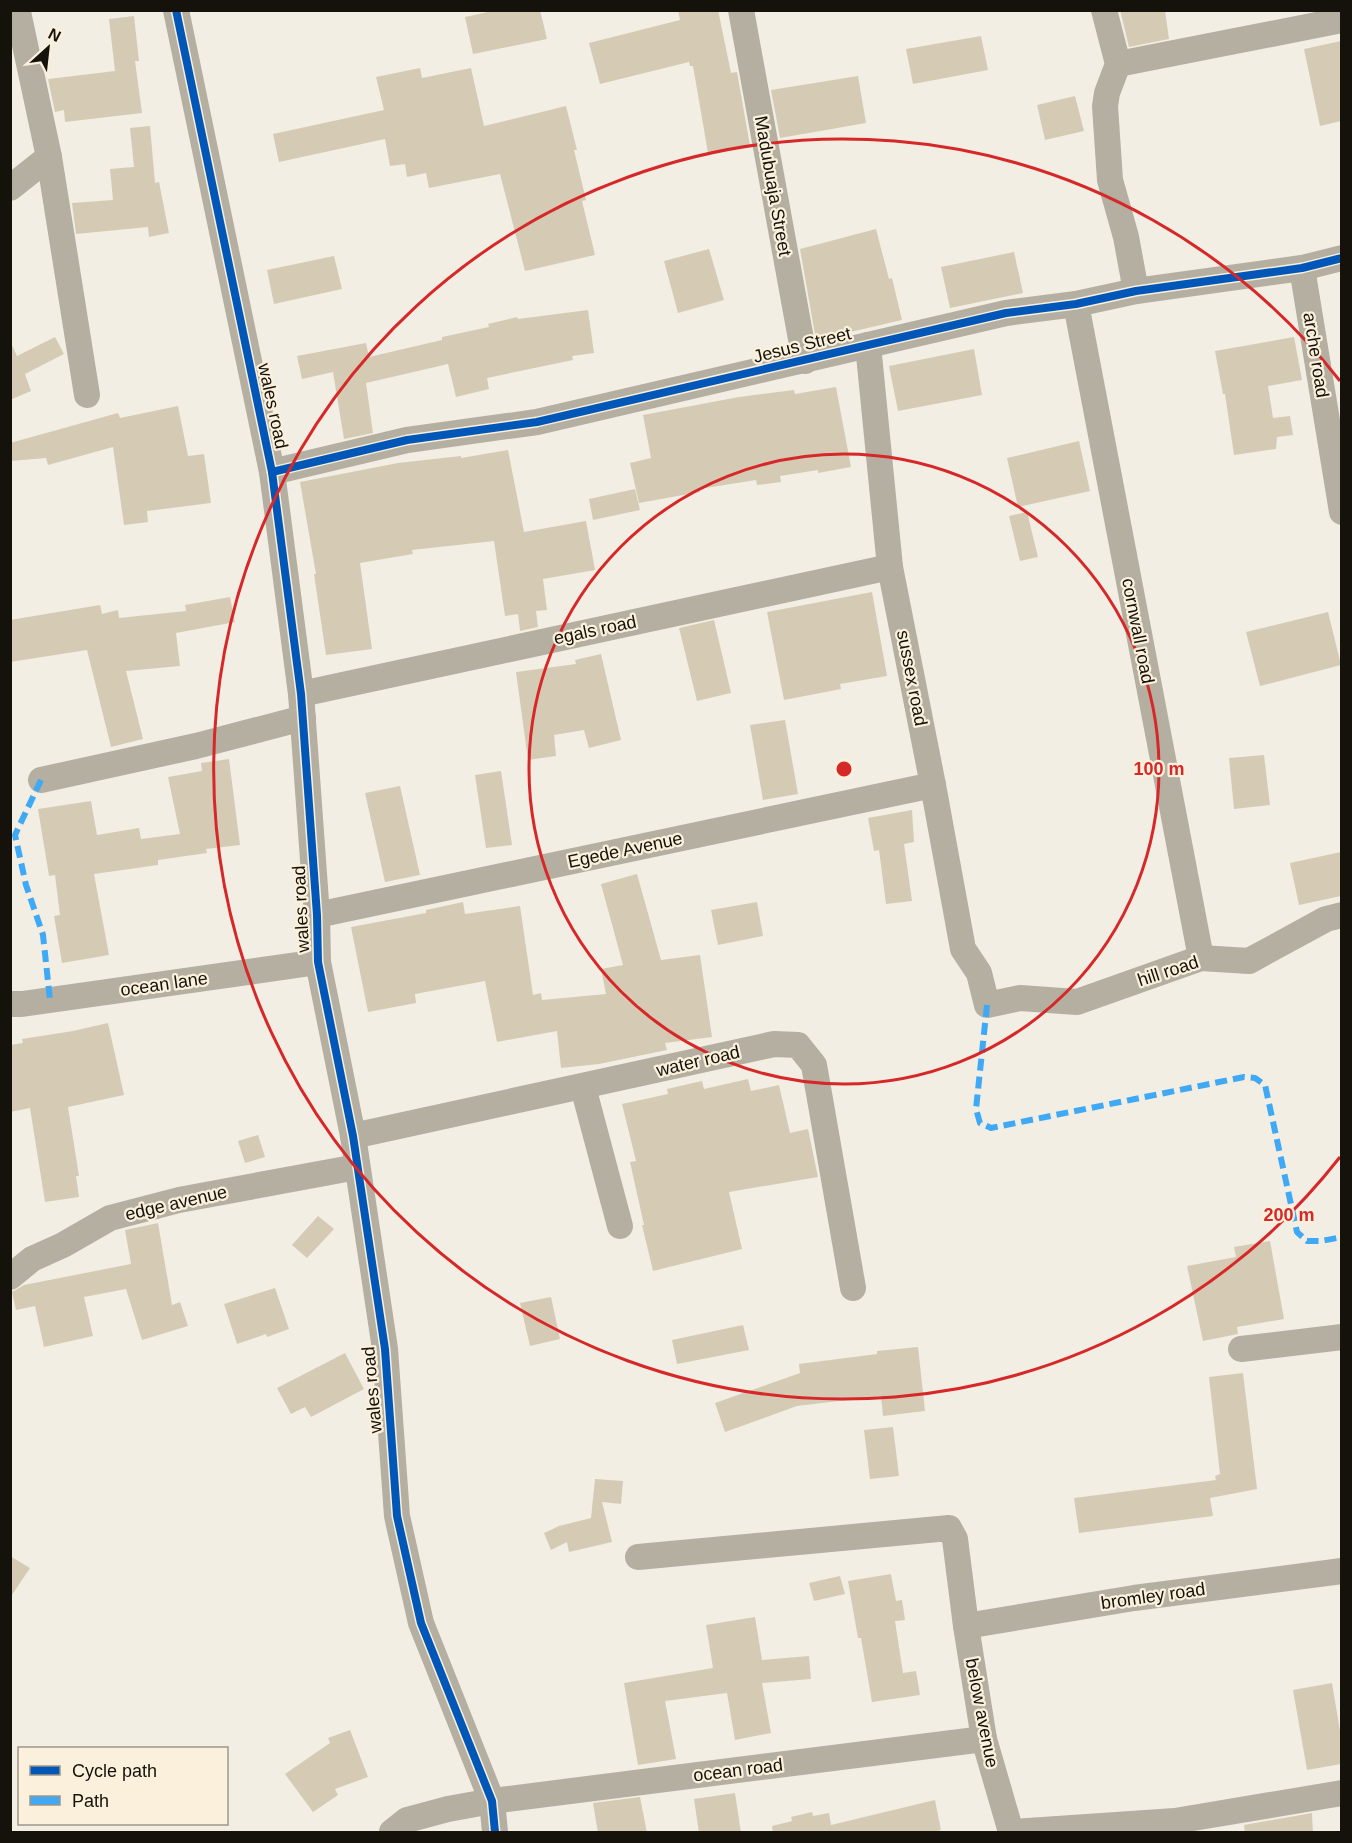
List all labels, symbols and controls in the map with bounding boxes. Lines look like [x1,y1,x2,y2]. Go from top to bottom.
north arrow [18,18,78,78]
text: N [46,25,64,45]
street label: Madubuaja Street [751,114,795,258]
street label: arche road [1299,311,1333,399]
street label: Jesus Street [751,323,853,367]
street label: wales road [254,360,292,451]
street label: cornwall road [1118,577,1158,685]
street label: egals road [552,611,638,649]
street label: sussex road [893,628,931,728]
centre of rings [834,759,854,779]
text: 100 m [1133,759,1185,779]
street label: Egede Avenue [566,828,684,872]
street label: wales road [289,865,313,954]
street label: hill road [1135,952,1201,990]
street label: ocean lane [119,968,209,1000]
street label: water road [653,1042,742,1081]
street label: edge avenue [123,1182,229,1224]
text: 200 m [1263,1205,1315,1225]
street label: wales road [358,1346,386,1435]
street label: bromley road [1100,1579,1206,1613]
street label: below avenue [962,1657,1002,1769]
legend [18,1747,228,1825]
street label: ocean road [692,1755,784,1785]
text: Cycle path [72,1761,157,1781]
text: Path [72,1791,109,1811]

